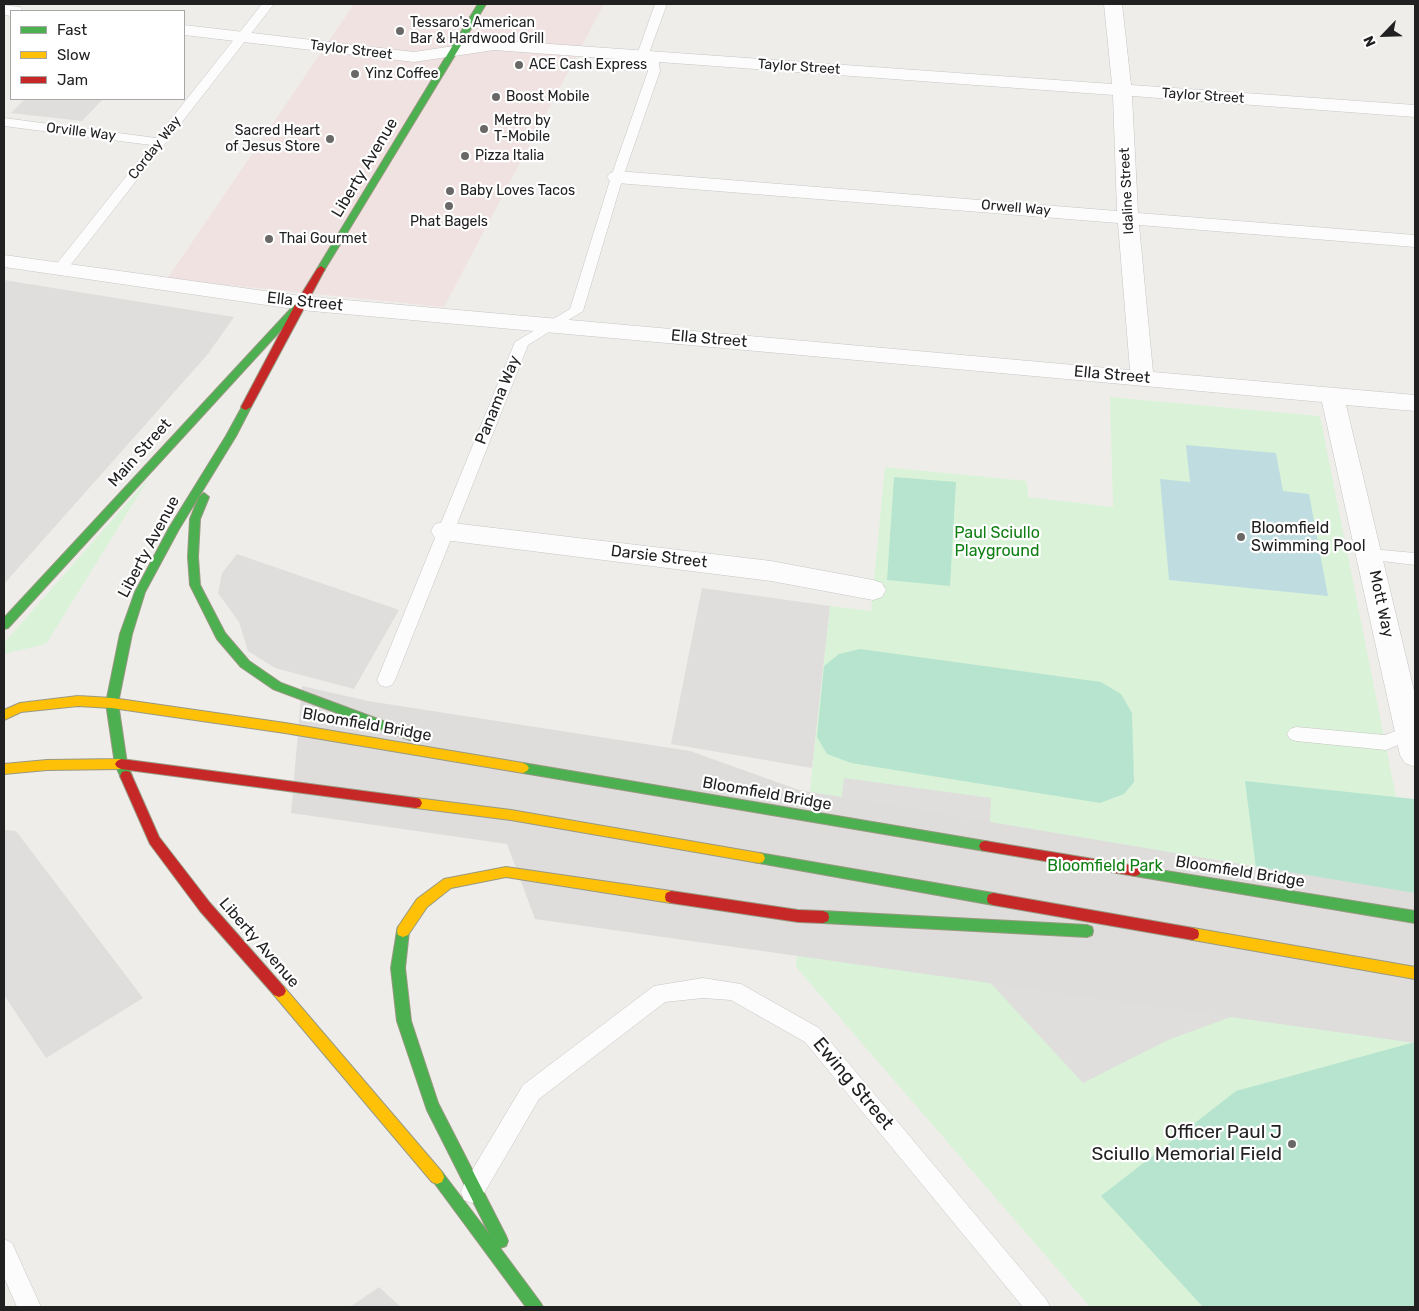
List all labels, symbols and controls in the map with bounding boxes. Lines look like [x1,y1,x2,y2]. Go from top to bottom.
legend [10,10,185,100]
north arrow [1359,10,1409,60]
place label: Tessaro's American Bar & Hardwood Grill [410,15,544,48]
text: Fast [57,21,87,39]
marker: Tessaro's American Bar & Hardwood Grill [394,25,406,37]
text: N [1360,33,1380,49]
street label: Taylor Street [309,37,393,63]
text: Slow [57,46,90,64]
street label: Taylor Street [757,56,841,78]
place label: ACE Cash Express [529,57,647,73]
marker: ACE Cash Express [513,59,525,71]
place label: Yinz Coffee [365,66,439,82]
marker: Yinz Coffee [349,68,361,80]
text: Jam [57,71,88,89]
street label: Taylor Street [1161,85,1245,107]
place label: Boost Mobile [506,89,590,105]
marker: Boost Mobile [490,91,502,103]
street label: Corday Way [125,113,185,183]
place label: Metro by T-Mobile [494,113,551,146]
street label: Liberty Avenue [328,115,402,221]
street label: Orville Way [45,119,117,145]
place label: Sacred Heart of Jesus Store [225,123,320,156]
marker: Metro by T-Mobile [478,123,490,135]
marker: Sacred Heart of Jesus Store [324,133,336,145]
street label: Idaline Street [1116,147,1138,235]
place label: Pizza Italia [475,148,544,164]
marker: Pizza Italia [459,150,471,162]
place label: Baby Loves Tacos [460,183,575,199]
marker: Baby Loves Tacos [444,185,456,197]
street label: Orwell Way [980,197,1052,219]
marker: Phat Bagels [443,200,455,212]
place label: Phat Bagels [410,214,488,230]
place label: Thai Gourmet [279,231,367,247]
marker: Thai Gourmet [263,233,275,245]
street label: Ella Street [266,288,344,316]
street label: Ella Street [670,326,748,352]
street label: Panama Way [471,353,525,447]
street label: Ella Street [1073,362,1151,388]
street label: Main Street [104,415,176,491]
street label: Liberty Avenue [114,493,184,601]
place label: Bloomfield Swimming Pool [1251,518,1366,556]
park label: Paul Sciullo Playground [954,523,1040,561]
marker: Bloomfield Swimming Pool [1235,531,1247,543]
street label: Darsie Street [610,542,708,572]
street label: Mott Way [1365,569,1397,639]
street label: Bloomfield Bridge [301,704,433,746]
street label: Bloomfield Bridge [701,773,833,815]
street label: Bloomfield Bridge [1174,852,1306,892]
park label: Bloomfield Park [1047,856,1163,876]
street label: Liberty Avenue [215,894,303,992]
street label: Ewing Street [808,1033,898,1135]
place label: Officer Paul J Sciullo Memorial Field [1092,1122,1282,1166]
marker: Officer Paul J Sciullo Memorial Field [1286,1138,1298,1150]

